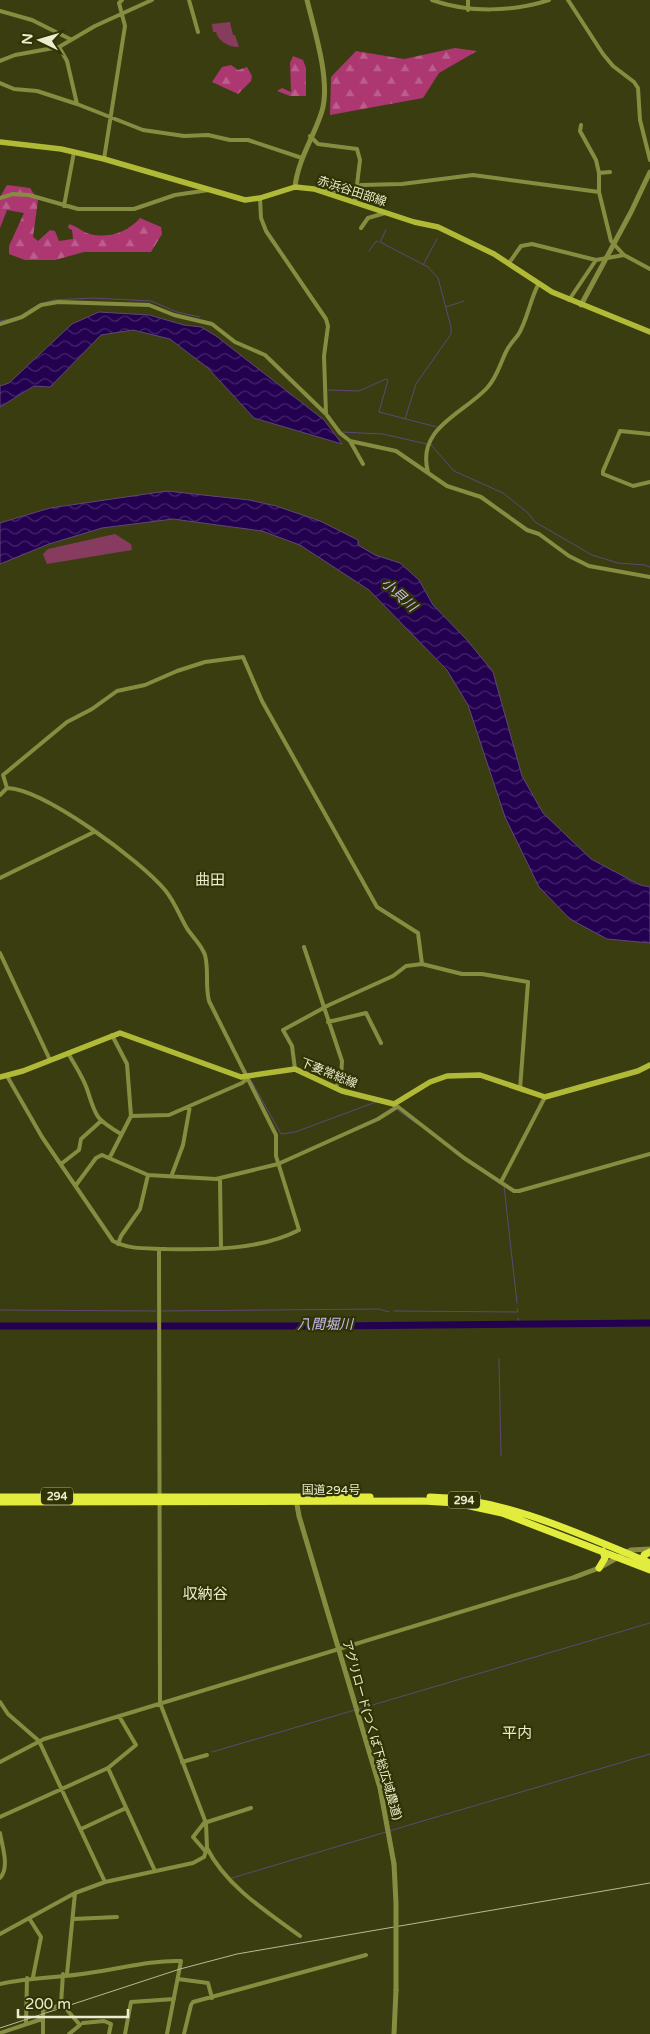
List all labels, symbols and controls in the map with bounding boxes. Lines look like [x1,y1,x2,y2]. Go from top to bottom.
north arrow [15,15,65,65]
text: N [19,33,37,45]
street label: 赤浜谷田部線 [316,173,388,209]
water label: 小貝川 [378,575,422,617]
district label: 曲田 [195,871,225,889]
street label: 下妻常総線 [299,1055,359,1091]
water label: 八間堀川 [297,1316,355,1333]
street label: 国道294号 [302,1483,360,1497]
road number: 294 [41,1488,73,1504]
road number: 294 [448,1492,480,1508]
district label: 収納谷 [182,1585,228,1603]
street label: アグリロード(つくば下総広域農道) [340,1638,405,1822]
district label: 平内 [502,1724,532,1742]
scale bar [18,1986,128,2018]
text: 200 m [25,1995,71,2013]

